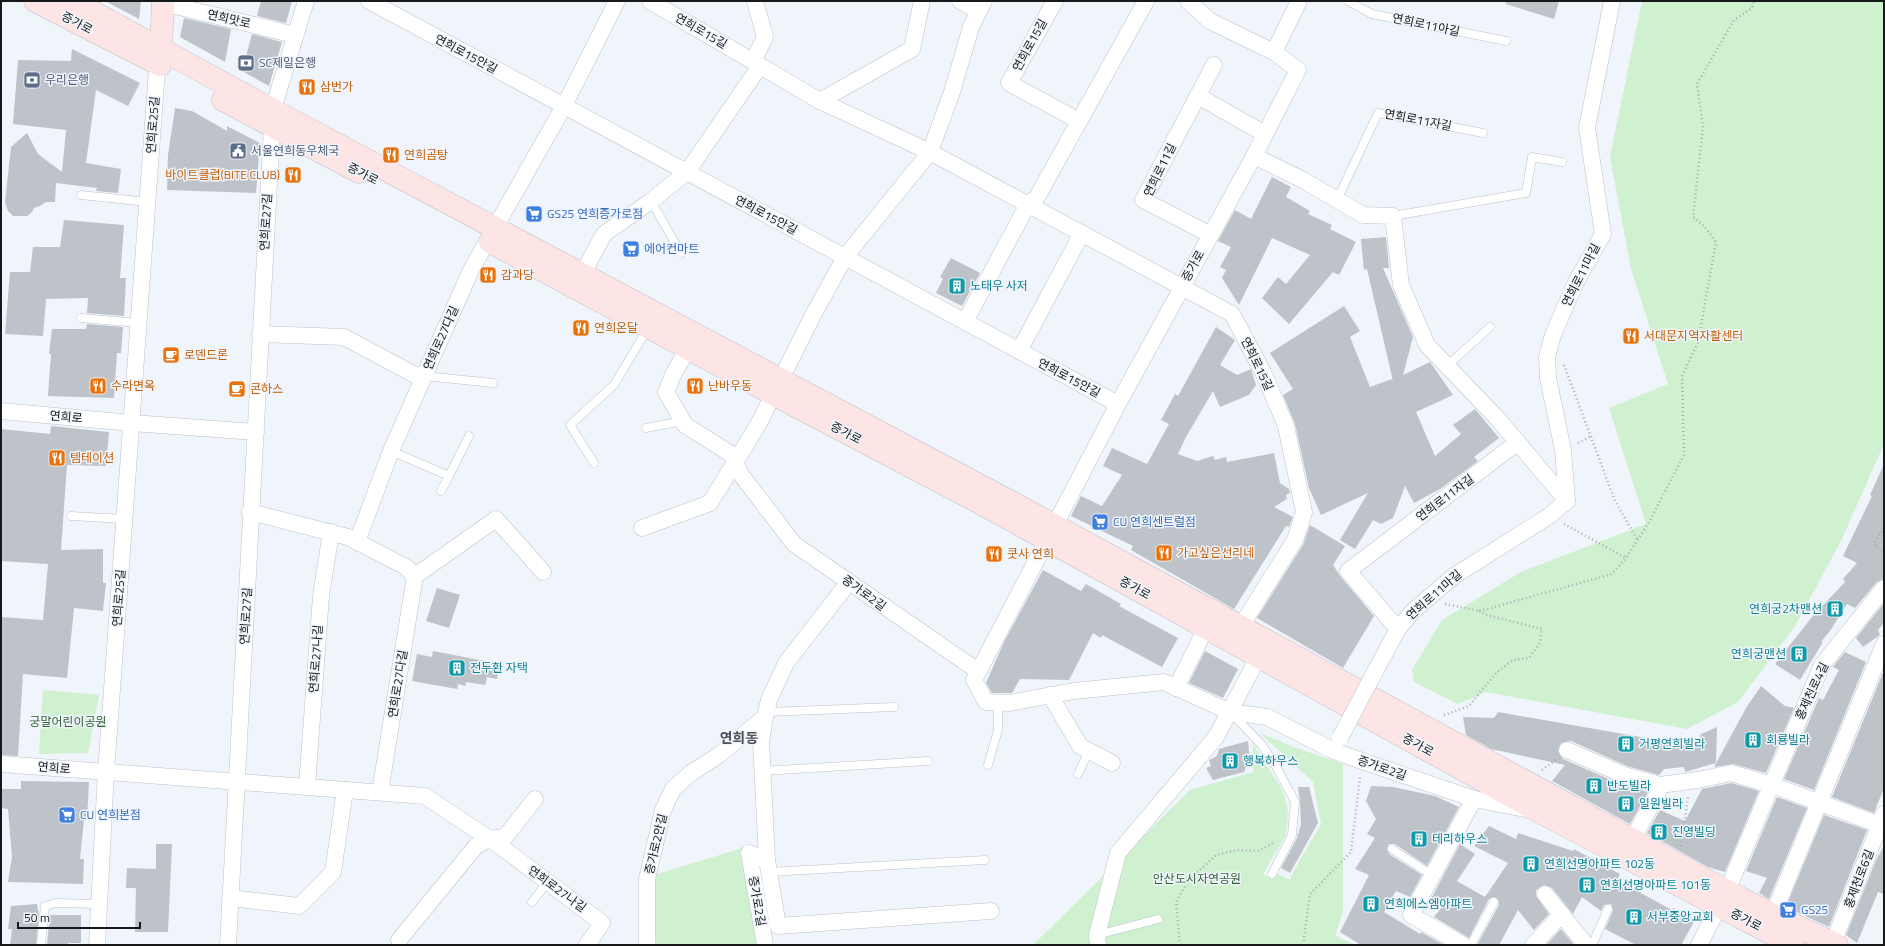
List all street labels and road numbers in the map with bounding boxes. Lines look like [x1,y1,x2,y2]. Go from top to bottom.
street label: 연희맛로 [205,4,253,33]
street label: 증가로 [58,6,96,39]
street label: 연희로15길 [672,8,731,53]
street label: 연희로11아길 [1391,8,1462,41]
street label: 연희로15길 [1007,15,1052,75]
street label: 연희로15안길 [431,29,501,78]
street label: 연희로25길 [141,96,164,154]
street label: 연희로11자길 [1383,104,1454,135]
street label: 연희로11길 [1138,140,1181,200]
street label: 증가로 [344,158,382,190]
street label: 연희로15안길 [731,190,801,239]
street label: 연희로27길 [255,193,276,251]
street label: 연희로11마길 [1557,240,1605,310]
street label: 증가로 [1176,247,1209,285]
street label: 연희로27다길 [418,303,463,373]
street label: 연희로15길 [1236,334,1279,394]
street label: 연희로15안길 [1034,353,1104,402]
street label: 연희로 [49,406,83,427]
street label: 증가로 [827,416,865,449]
street label: 연희로11자길 [1412,469,1478,526]
street label: 연희로11마길 [1402,565,1466,624]
street label: 연희로25길 [107,569,130,627]
street label: 증가로2길 [838,570,890,615]
street label: 증가로 [1116,571,1154,604]
street label: 연희로27길 [235,587,256,645]
street label: 연희로27나길 [304,624,327,694]
street label: 연희로27다길 [383,649,412,719]
street label: 홍제천로4길 [1790,659,1833,723]
street label: 증가로 [1399,728,1437,761]
street label: 증가로2길 [1355,750,1409,785]
street label: 연희로 [37,757,71,778]
street label: 증가로2안길 [639,812,672,876]
street label: 홍제천로6길 [1839,847,1878,911]
street label: 연희로27나길 [524,861,591,916]
street label: 증가로2길 [744,874,771,928]
street label: 증가로 [1727,903,1765,936]

